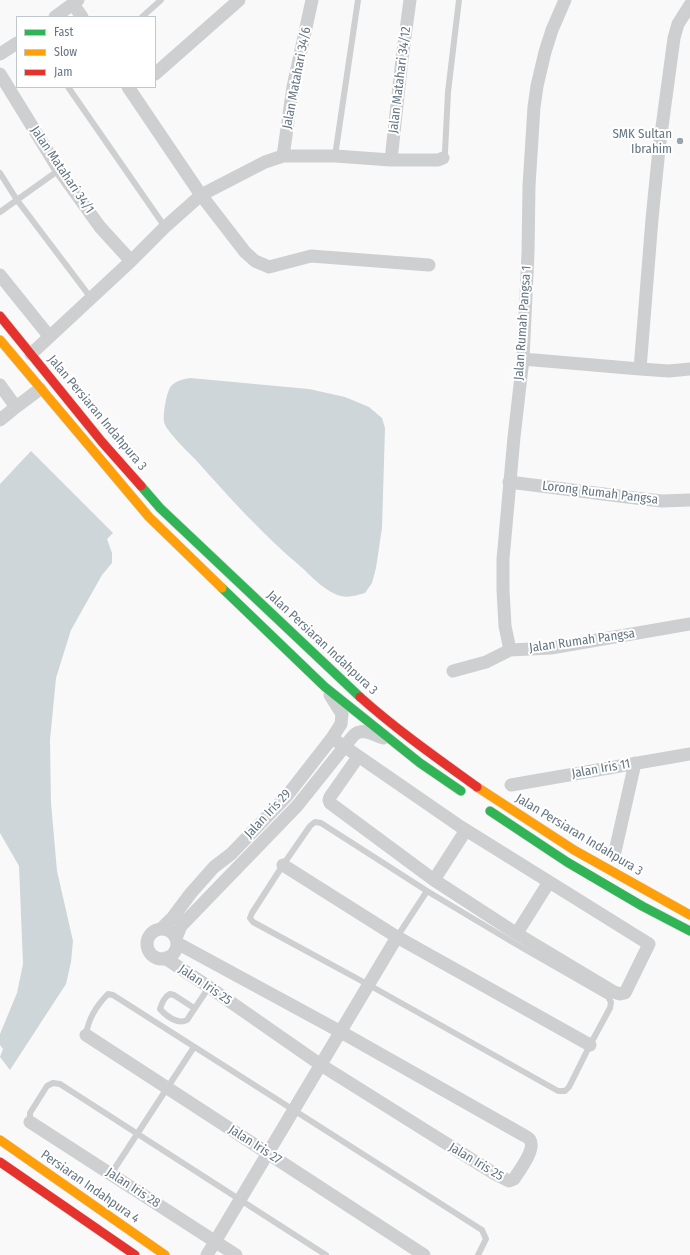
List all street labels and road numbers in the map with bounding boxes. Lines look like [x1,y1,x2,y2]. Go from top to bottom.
street label: Jalan Matahari 34/6 [279,26,315,130]
street label: Jalan Matahari 34/12 [386,26,414,134]
street label: Jalan Matahari 34/1 [27,123,97,217]
street label: Jalan Rumah Pangsa 1 [511,265,535,381]
street label: Jalan Persiaran Indahpura 3 [44,352,150,474]
street label: Lorong Rumah Pangsa [541,478,659,508]
street label: Jalan Persiaran Indahpura 3 [263,588,381,698]
street label: Jalan Rumah Pangsa [528,626,636,656]
street label: Jalan Iris 11 [570,756,632,782]
street label: Jalan Iris 29 [241,786,295,842]
street label: Jalan Persiaran Indahpura 3 [512,791,646,879]
street label: Jalan Iris 25 [175,961,235,1009]
street label: Jalan Iris 27 [226,1122,284,1168]
street label: Jalan Iris 25 [446,1140,506,1184]
street label: Persiaran Indahpura 4 [38,1147,142,1227]
street label: Jalan Iris 28 [103,1165,163,1211]

